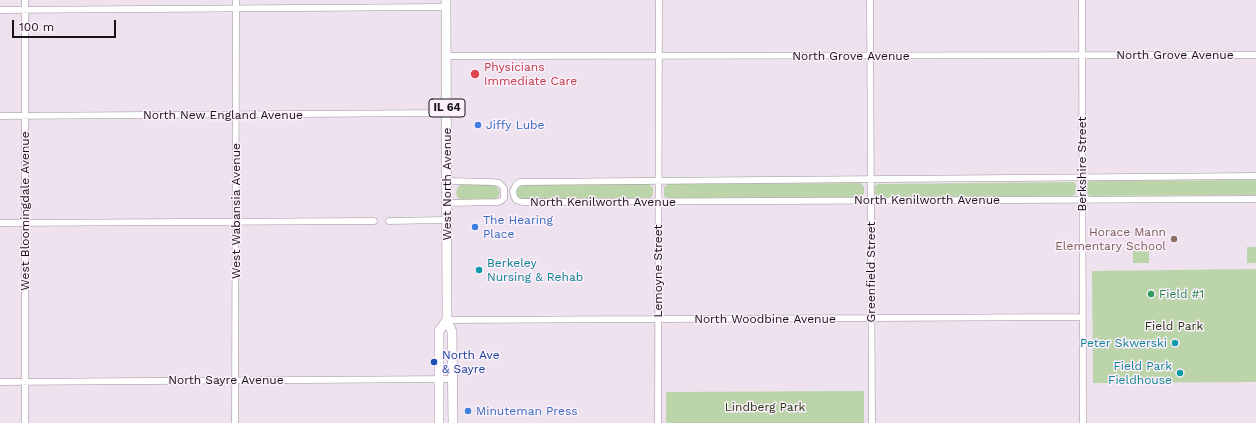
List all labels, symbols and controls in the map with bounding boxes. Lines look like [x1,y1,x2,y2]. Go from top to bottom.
scale bar [14,12,118,38]
text: 100 m [19,20,54,34]
street label: North Grove Avenue [1116,48,1234,62]
street label: North Grove Avenue [792,49,910,63]
place label: Physicians Immediate Care [484,60,577,88]
marker: Physicians Immediate Care [469,68,481,80]
road number: IL 64 [429,99,465,117]
street label: North New England Avenue [143,108,303,122]
street label: Berkshire Street [1075,116,1089,212]
place label: Jiffy Lube [486,118,545,132]
marker: Jiffy Lube [473,120,483,130]
street label: West North Avenue [440,128,454,240]
street label: West Bloomingdale Avenue [18,131,32,291]
street label: West Wabansia Avenue [229,143,243,279]
street label: North Kenilworth Avenue [854,193,1000,207]
street label: North Kenilworth Avenue [530,195,676,209]
place label: The Hearing Place [483,213,553,241]
marker: The Hearing Place [470,222,480,232]
street label: Greenfield Street [864,222,878,322]
street label: Lemoyne Street [651,224,665,318]
place label: Horace Mann Elementary School [1055,225,1166,253]
marker: Horace Mann Elementary School [1169,234,1179,244]
place label: Berkeley Nursing & Rehab [487,256,583,284]
marker: Berkeley Nursing & Rehab [474,265,484,275]
place label: Field #1 [1159,287,1204,301]
marker: Field #1 [1146,289,1156,299]
street label: North Woodbine Avenue [694,312,836,326]
park label: Field Park [1145,319,1203,333]
place label: Peter Skwerski [1080,336,1167,350]
marker: Peter Skwerski [1170,338,1180,348]
place label: North Ave & Sayre [442,348,500,376]
marker: North Ave & Sayre [429,357,439,367]
place label: Field Park Fieldhouse [1108,359,1172,387]
marker: Field Park Fieldhouse [1175,368,1185,378]
street label: North Sayre Avenue [168,373,284,387]
park label: Lindberg Park [725,400,805,414]
place label: Minuteman Press [476,404,578,418]
marker: Minuteman Press [463,406,473,416]

